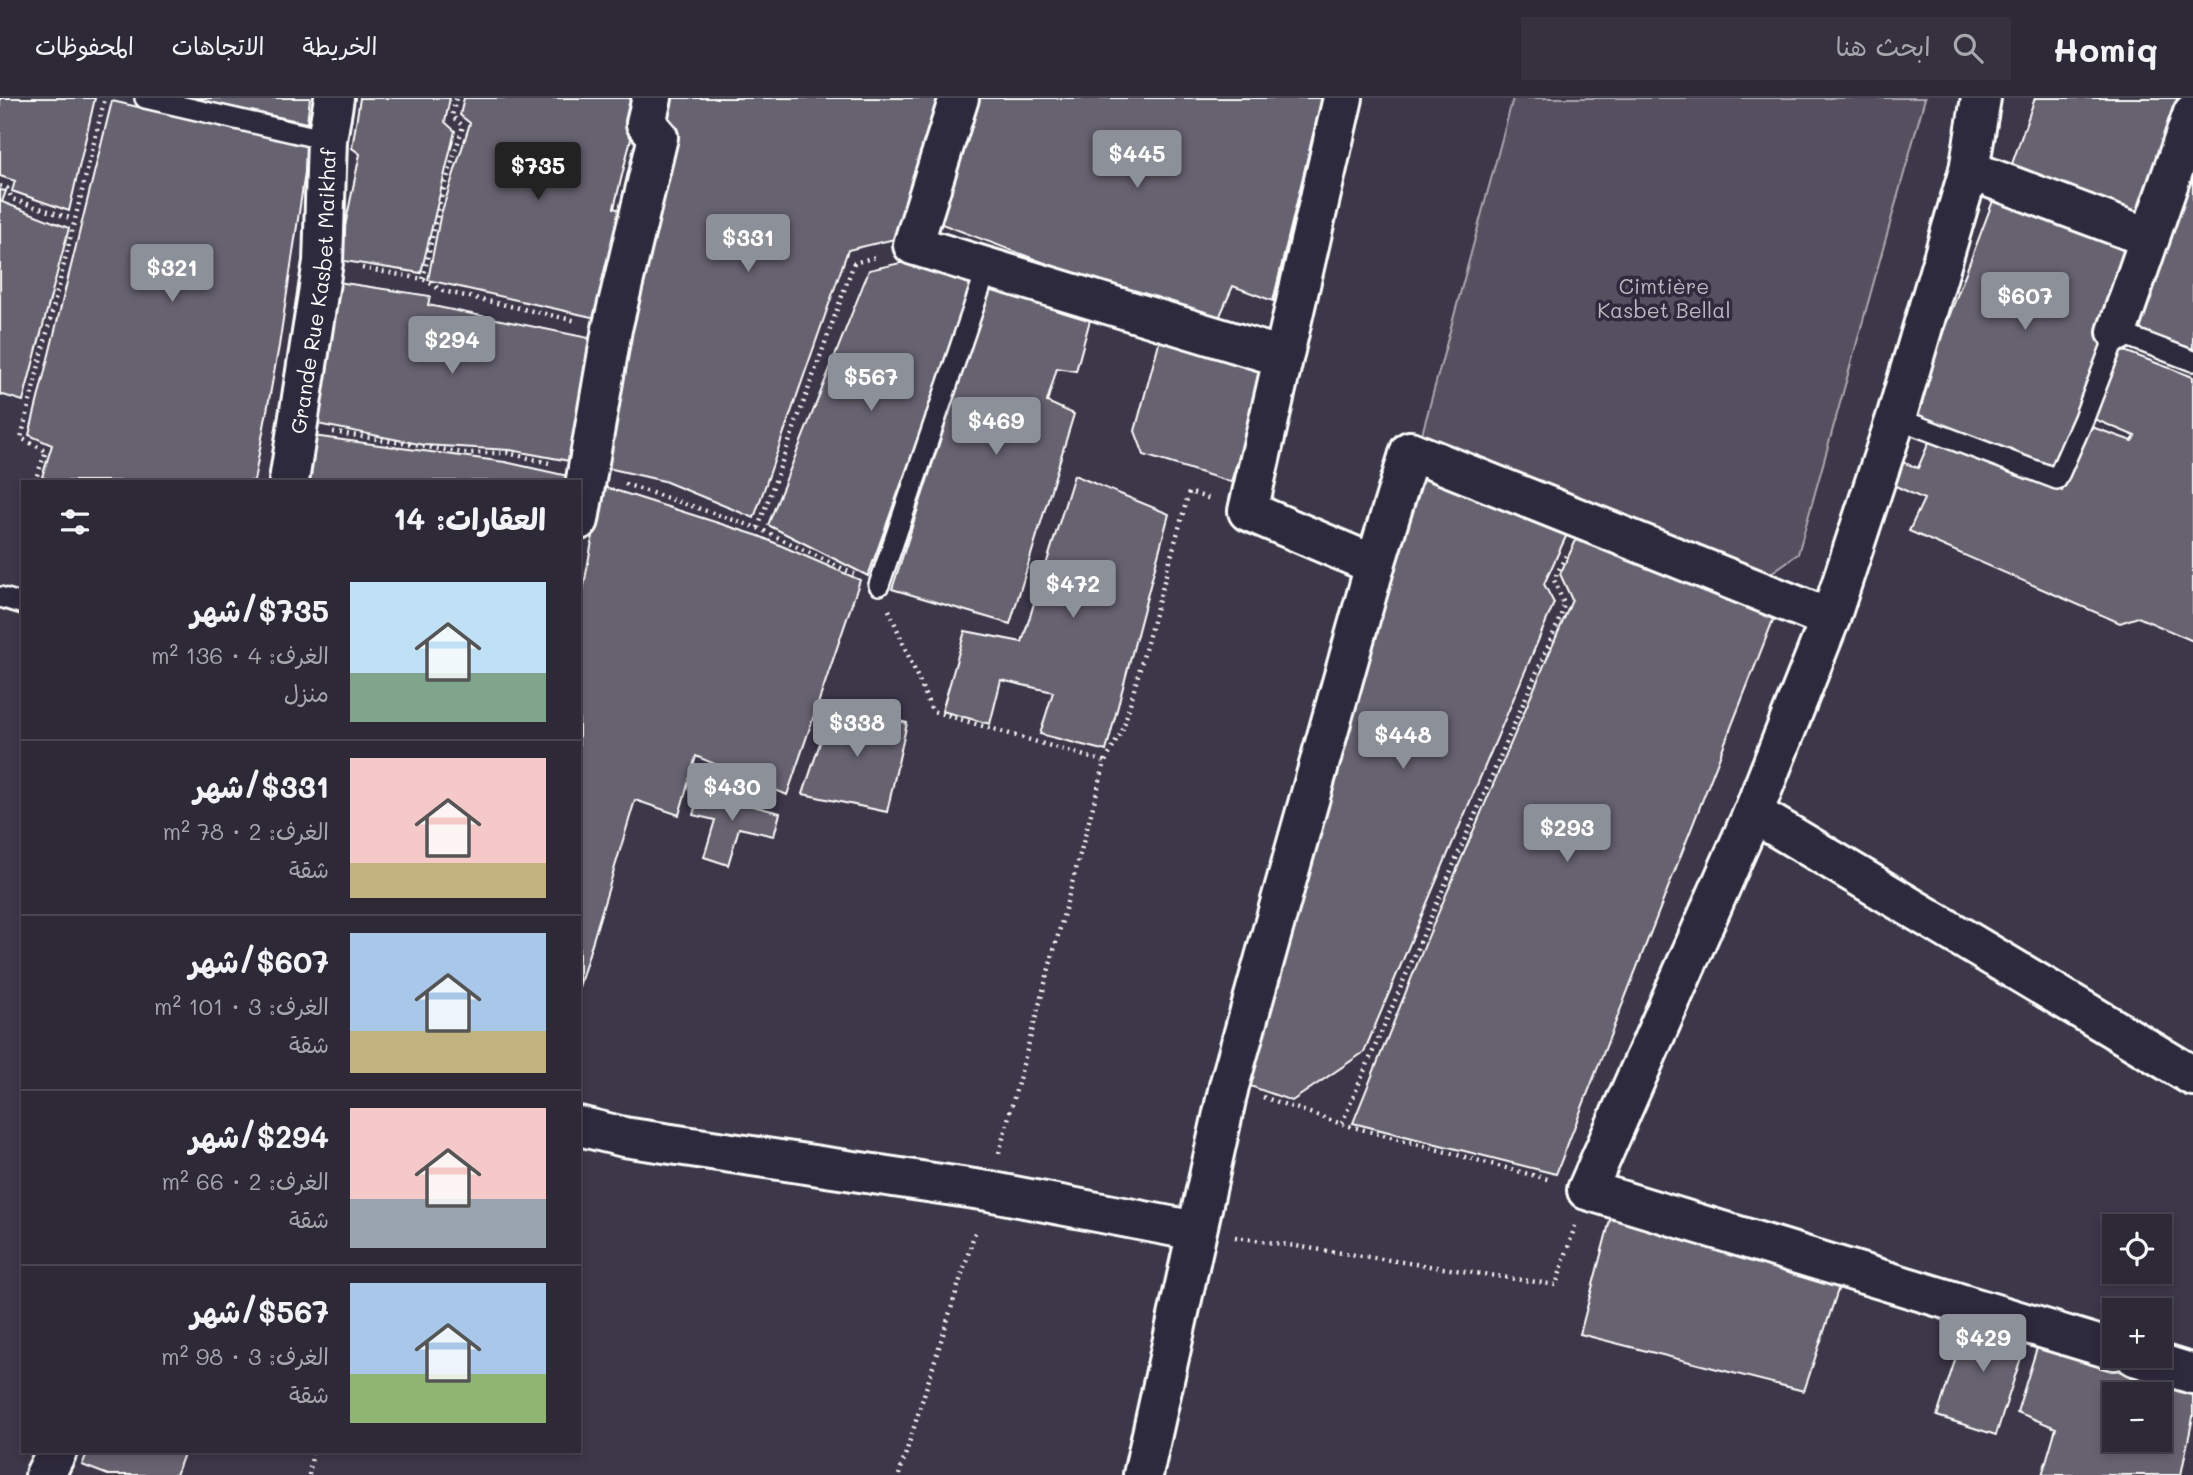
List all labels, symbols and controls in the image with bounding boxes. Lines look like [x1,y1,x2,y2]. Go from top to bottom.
search box [1521,17,2011,80]
text: Homiq [2053,27,2158,70]
text: ابحث هنا [1836,29,1931,63]
icon: search [1949,29,1987,67]
text: المحفوظات [35,30,134,61]
text: الاتجاهات [172,30,265,61]
text: الخريطة [303,30,377,61]
pin: $445 [1096,130,1178,190]
text: $445 [1109,138,1165,168]
pin: $735 [497,142,579,202]
street label: Grande Rue Kasbet Maikhaf [283,147,340,435]
text: $735 [511,150,565,180]
pin: $331 [707,214,789,274]
text: $331 [722,222,774,252]
pin: $321 [131,244,213,304]
text: $321 [146,252,198,282]
park label: Cimtière Kasbet Bellal [1597,272,1731,323]
pin: $607 [1984,272,2066,332]
text: $607 [1997,280,2053,310]
pin: $294 [411,316,493,376]
text: $294 [424,324,480,354]
pin: $567 [830,354,912,413]
text: $567 [844,361,898,391]
pin: $469 [955,398,1037,457]
text: $469 [968,405,1024,435]
text: العقارات: 14 [393,498,546,538]
icon: filters [56,503,94,541]
pin: $472 [1032,560,1114,620]
text: $472 [1046,568,1100,598]
text: $735/شهر [191,590,329,630]
icon: home [406,610,490,694]
text: الغرف: 4 · 136 m² [151,640,329,670]
text: منزل [284,678,329,708]
pin: $338 [816,700,898,759]
text: $338 [829,707,885,737]
pin: $448 [1362,712,1444,771]
text: $448 [1374,719,1432,749]
pin: $430 [691,764,773,823]
text: $331/شهر [194,766,329,806]
text: $430 [703,771,761,801]
icon: home [406,786,490,870]
pin: $293 [1526,804,1608,864]
text: $293 [1540,812,1594,842]
text: الغرف: 2 · 78 m² [163,816,329,846]
text: شقة [289,854,329,884]
text: $607/شهر [189,941,329,981]
icon: home [406,961,490,1045]
text: الغرف: 3 · 101 m² [154,991,329,1021]
text: شقة [289,1029,329,1059]
text: $294/شهر [189,1116,329,1156]
icon: home [406,1136,490,1220]
text: الغرف: 2 · 66 m² [162,1166,329,1196]
text: شقة [289,1204,329,1234]
map controls [2102,1214,2172,1452]
button: locate [2102,1214,2172,1284]
text: $567/شهر [191,1291,329,1331]
button: + [2102,1298,2172,1368]
icon: home [406,1311,490,1395]
pin: $429 [1942,1314,2024,1374]
text: $429 [1955,1322,2011,1352]
text: الغرف: 3 · 98 m² [161,1341,329,1371]
text: شقة [289,1379,329,1409]
button: − [2102,1382,2172,1452]

